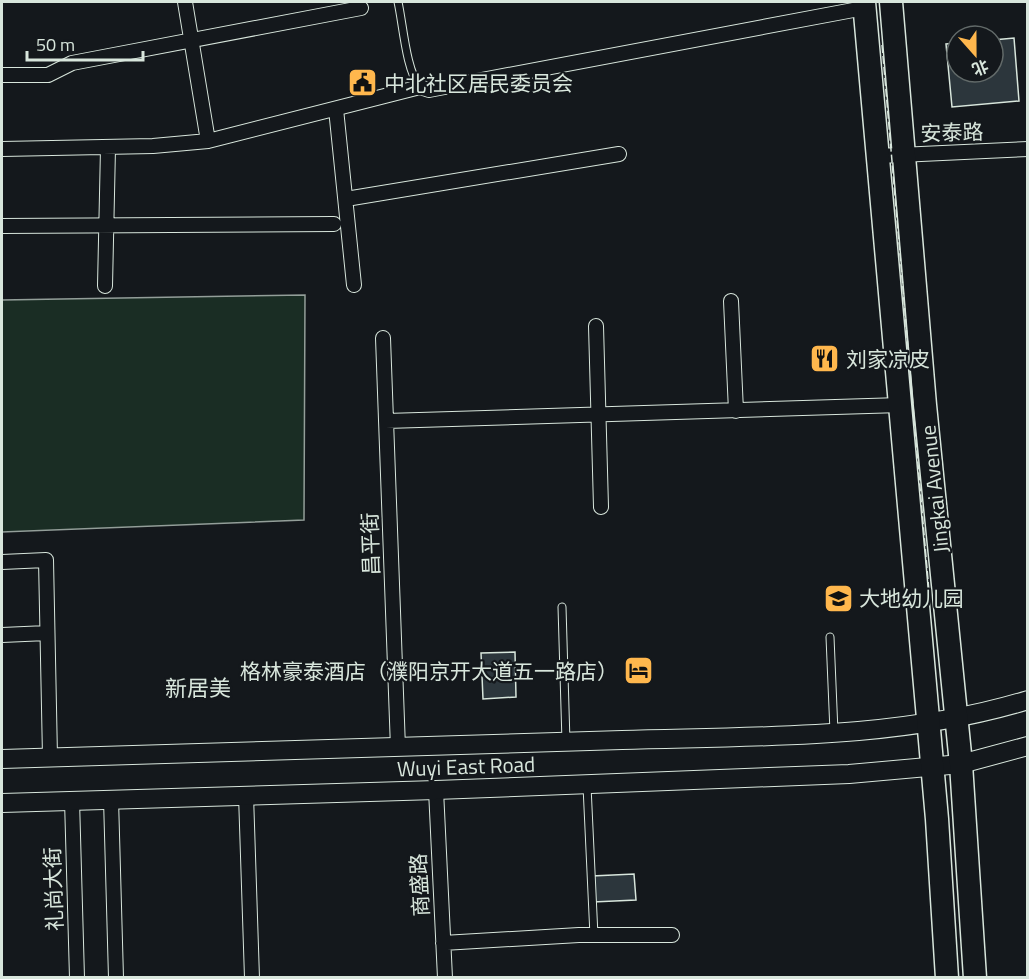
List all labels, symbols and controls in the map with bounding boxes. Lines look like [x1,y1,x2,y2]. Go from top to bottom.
scale bar [27,24,142,62]
north arrow [945,24,1005,84]
text: 50 m [36,31,75,58]
text: 北 [969,54,992,82]
public building icon: 中北社区居民委员会 [347,67,379,99]
place label: 中北社区居民委员会 [384,67,573,99]
street label: 安泰路 [920,115,984,149]
restaurant icon: 刘家凉皮 [809,343,841,375]
place label: 刘家凉皮 [846,343,930,375]
street label: Jingkai Avenue [911,424,957,554]
street label: 昌平街 [353,512,387,576]
school or university icon: 大地幼儿园 [822,582,854,614]
place label: 大地幼儿园 [859,582,964,614]
place label: 格林豪泰酒店（濮阳京开大道五一路店） [240,655,618,687]
hotel icon: 格林豪泰酒店（濮阳京开大道五一路店） [623,655,655,687]
district label: 新居美 [165,671,231,705]
street label: Wuyi East Road [396,748,536,784]
street label: 礼尚大街 [36,846,70,932]
street label: 商盛路 [401,853,437,917]

